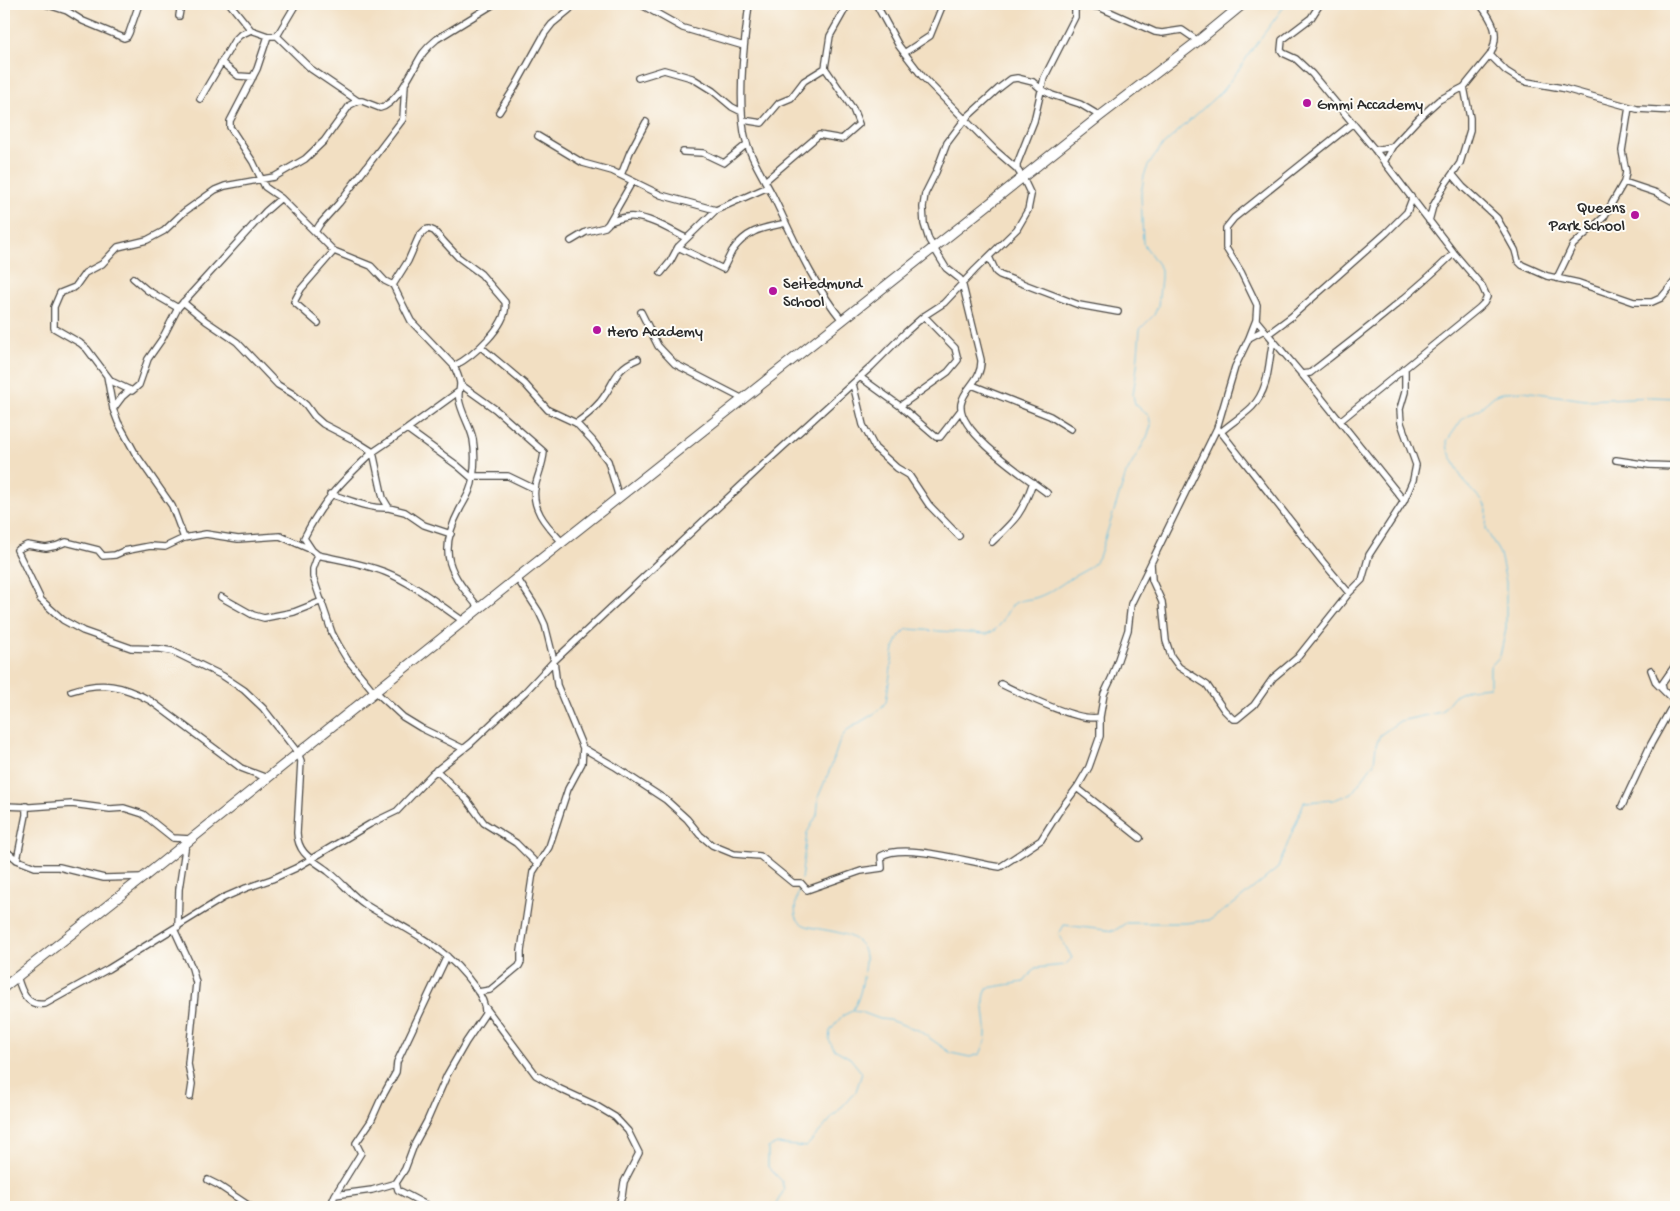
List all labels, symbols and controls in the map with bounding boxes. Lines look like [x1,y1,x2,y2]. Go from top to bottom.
marker: Gmmi Accademy [1301,97,1313,109]
place label: Gmmi Accademy [1317,97,1423,116]
place label: Queens Park School [1548,200,1626,237]
marker: Queens Park School [1629,209,1641,221]
place label: Seitedmund School [783,276,864,313]
marker: Seitedmund School [767,285,779,297]
marker: Hero Academy [591,324,603,336]
place label: Hero Academy [607,324,703,343]

